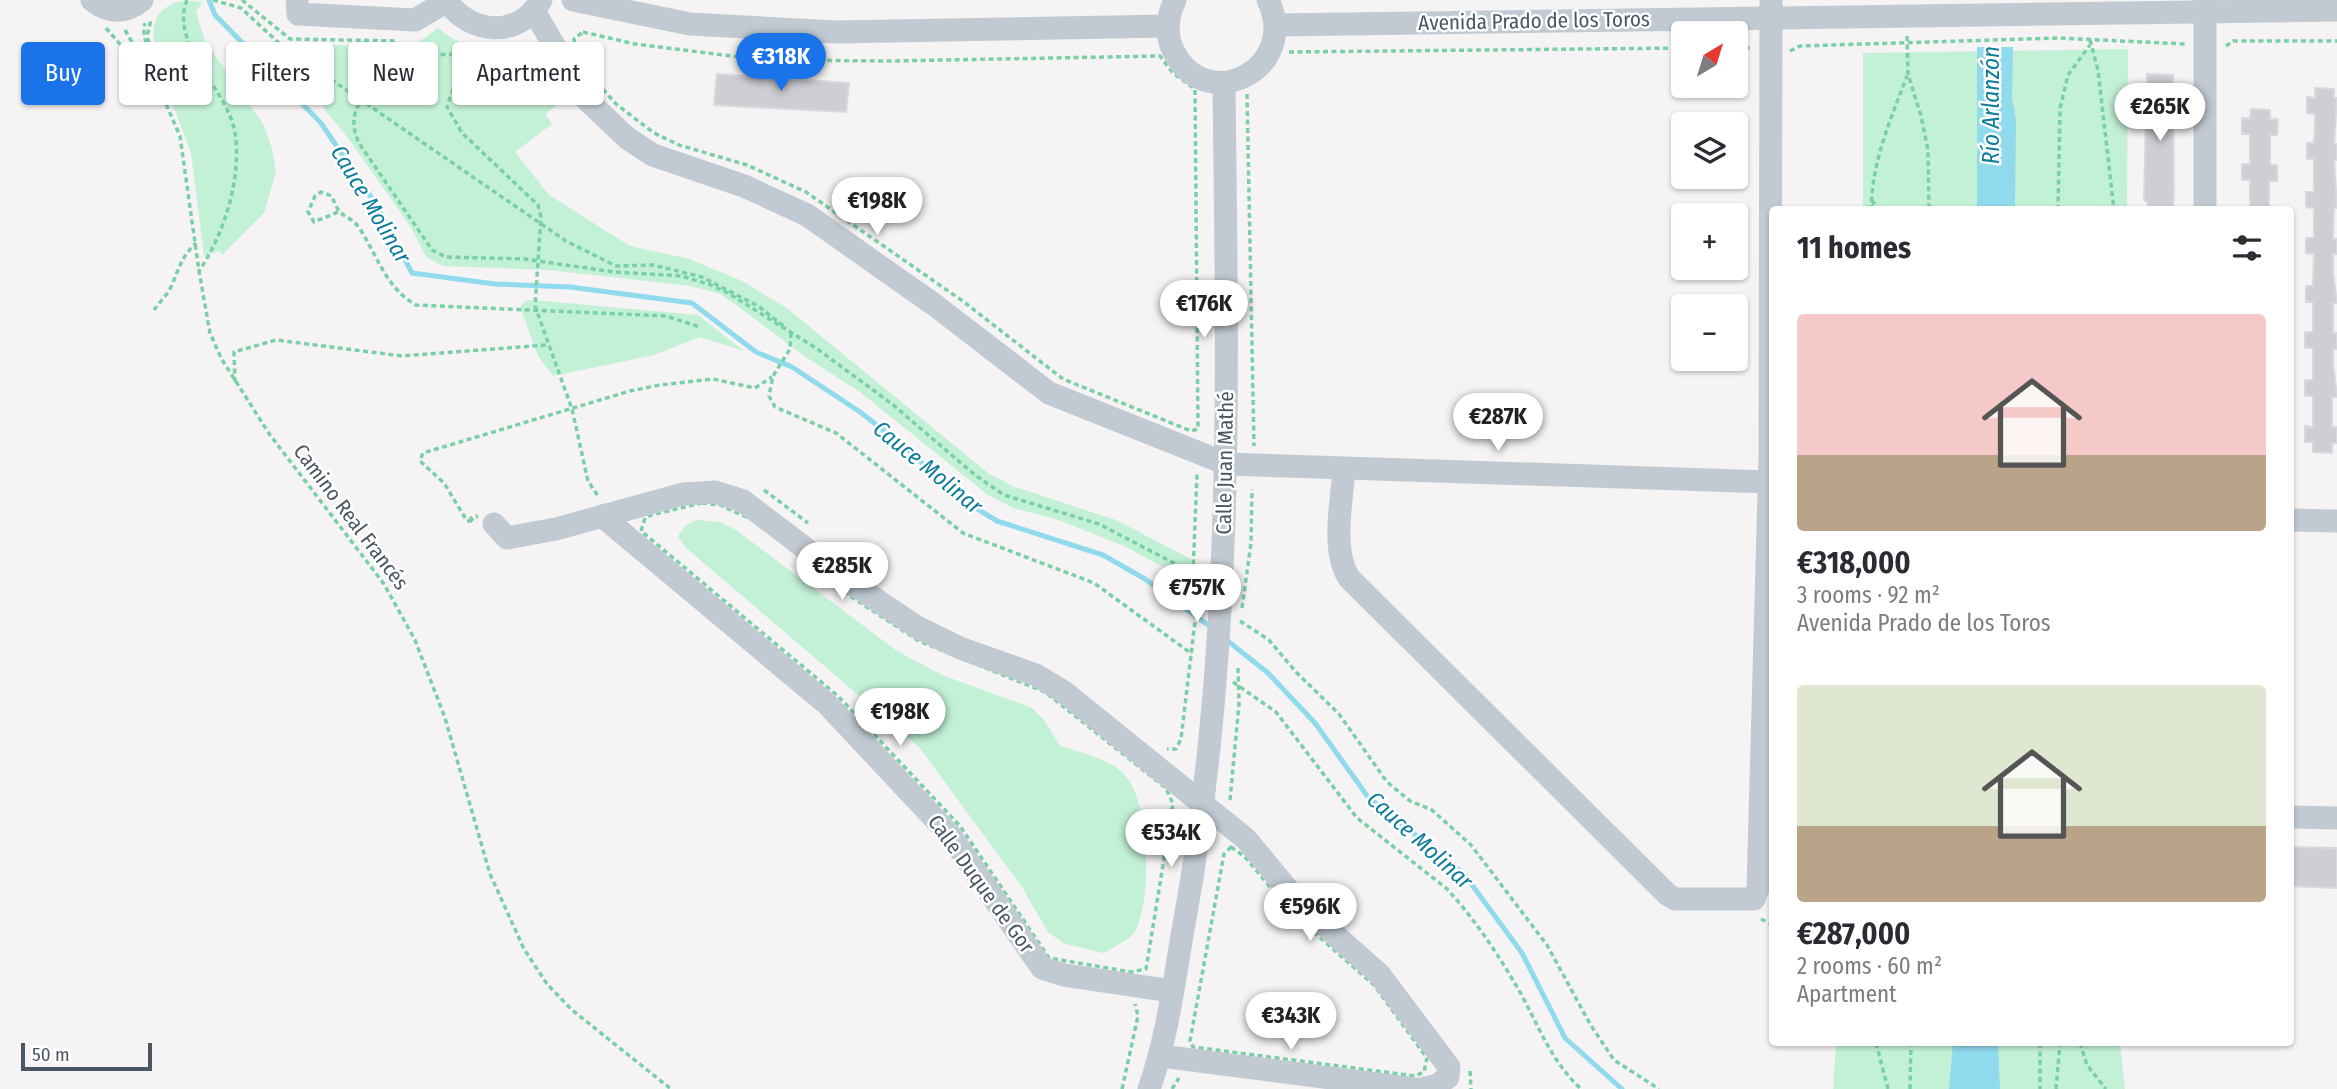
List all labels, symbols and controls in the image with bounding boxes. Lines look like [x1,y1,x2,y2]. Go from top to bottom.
street label: Avenida Prado de los Toros [1418,6,1650,36]
north arrow [1671,21,1748,98]
map controls [1671,21,1748,371]
pin: €318K [732,34,830,93]
chip: Buy [21,42,105,105]
chip: Rent [119,42,212,105]
chip: Filters [226,42,334,105]
chip: New [348,42,438,105]
chip: Apartment [452,42,604,105]
text: €318K [752,42,810,70]
water label: Río Arlanzón [1977,46,2005,164]
pin: €265K [2111,83,2209,143]
text: €265K [2130,92,2190,120]
button: layers [1671,112,1748,189]
water label: Cauce Molinar [325,140,418,269]
pin: €198K [828,177,926,237]
text: €198K [848,186,906,214]
button: + [1671,203,1748,280]
icon: filters [2228,229,2266,267]
text: 11 homes [1797,230,1911,266]
pin: €176K [1155,280,1253,340]
text: €176K [1176,289,1232,317]
button: − [1671,294,1748,371]
icon: home [1969,360,2095,486]
street label: Calle Juan Mathé [1211,391,1239,535]
pin: €287K [1449,393,1547,453]
text: €287K [1469,402,1527,430]
water label: Cauce Molinar [868,414,989,520]
street label: Camino Real Francés [288,439,414,595]
pin: €285K [793,542,891,602]
text: €318,000 [1797,545,1911,581]
text: €285K [812,551,872,579]
pin: €757K [1148,564,1246,624]
text: €757K [1169,573,1225,601]
text: 3 rooms · 92 m² [1797,581,1940,609]
text: Avenida Prado de los Toros [1797,609,2051,637]
pin: €198K [851,688,949,748]
text: €198K [871,697,929,725]
icon: home [1969,731,2095,857]
water label: Cauce Molinar [1361,785,1479,895]
street label: Calle Duque de Gor [922,810,1040,959]
pin: €534K [1122,810,1220,869]
text: €534K [1141,818,1201,846]
pin: €596K [1261,884,1359,943]
text: €596K [1280,892,1340,920]
text: €287,000 [1797,916,1910,952]
text: 2 rooms · 60 m² [1797,952,1942,980]
text: Apartment [1797,980,1897,1008]
pin: €343K [1242,992,1340,1052]
text: €343K [1262,1001,1320,1029]
scale bar [21,1040,152,1072]
text: 50 m [32,1043,70,1066]

